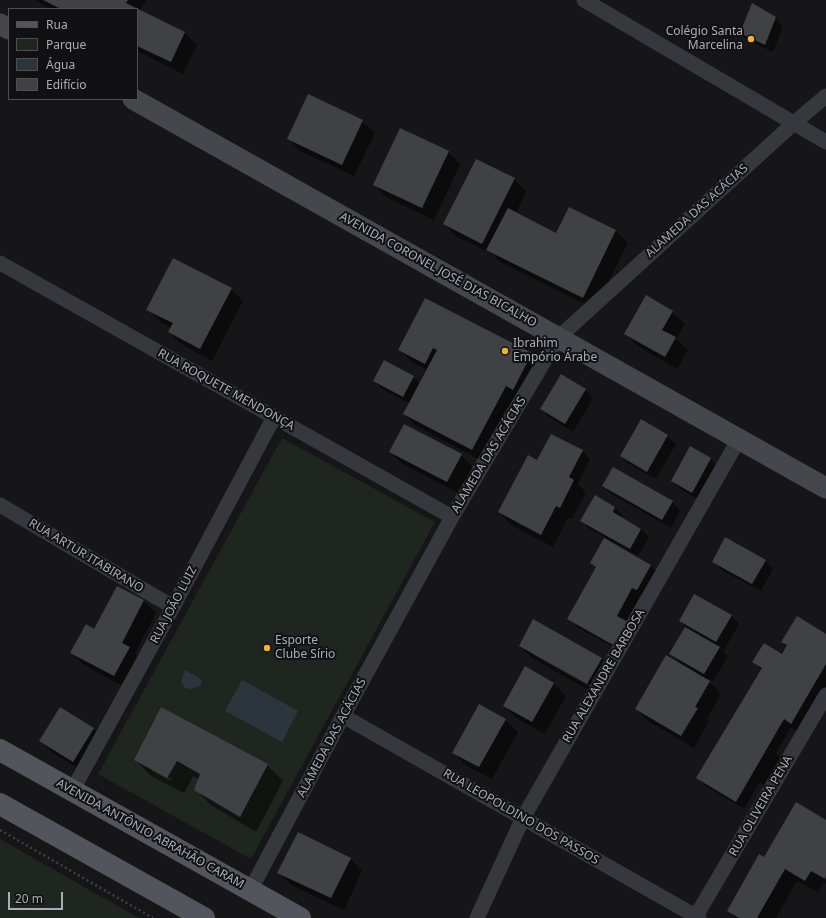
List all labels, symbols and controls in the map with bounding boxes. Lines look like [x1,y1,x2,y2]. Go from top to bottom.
legend [8,8,138,100]
text: Rua [46,16,68,33]
place label: Colégio Santa Marcelina [666,25,743,53]
marker: Colégio Santa Marcelina [746,34,756,44]
text: Parque [46,36,86,53]
text: Água [46,56,75,73]
text: Edifício [46,76,87,93]
street label: ALAMEDA DAS ACÁCIAS [643,161,751,261]
street label: AVENIDA CORONEL JOSÉ DIAS BICALHO [337,210,539,330]
place label: Ibrahim Empório Árabe [513,337,597,365]
street label: RUA ROQUETE MENDONÇA [155,346,297,434]
marker: Ibrahim Empório Árabe [500,346,510,356]
street label: ALAMEDA DAS ACÁCIAS [449,394,529,516]
street label: RUA ARTUR ITABIRANO [26,516,146,596]
street label: RUA JOÃO LUIZ [148,564,200,646]
street label: RUA ALEXANDRE BARBOSA [560,607,648,745]
place label: Esporte Clube Sírio [275,634,335,662]
marker: Esporte Clube Sírio [262,643,272,653]
street label: ALAMEDA DAS ACÁCIAS [294,676,370,800]
street label: RUA OLIVEIRA PENA [726,753,796,859]
street label: RUA LEOPOLDINO DOS PASSOS [440,766,602,868]
street label: AVENIDA ANTÔNIO ABRAHÃO CARAM [54,776,246,892]
scale bar [10,884,65,910]
text: 20 m [15,890,43,907]

